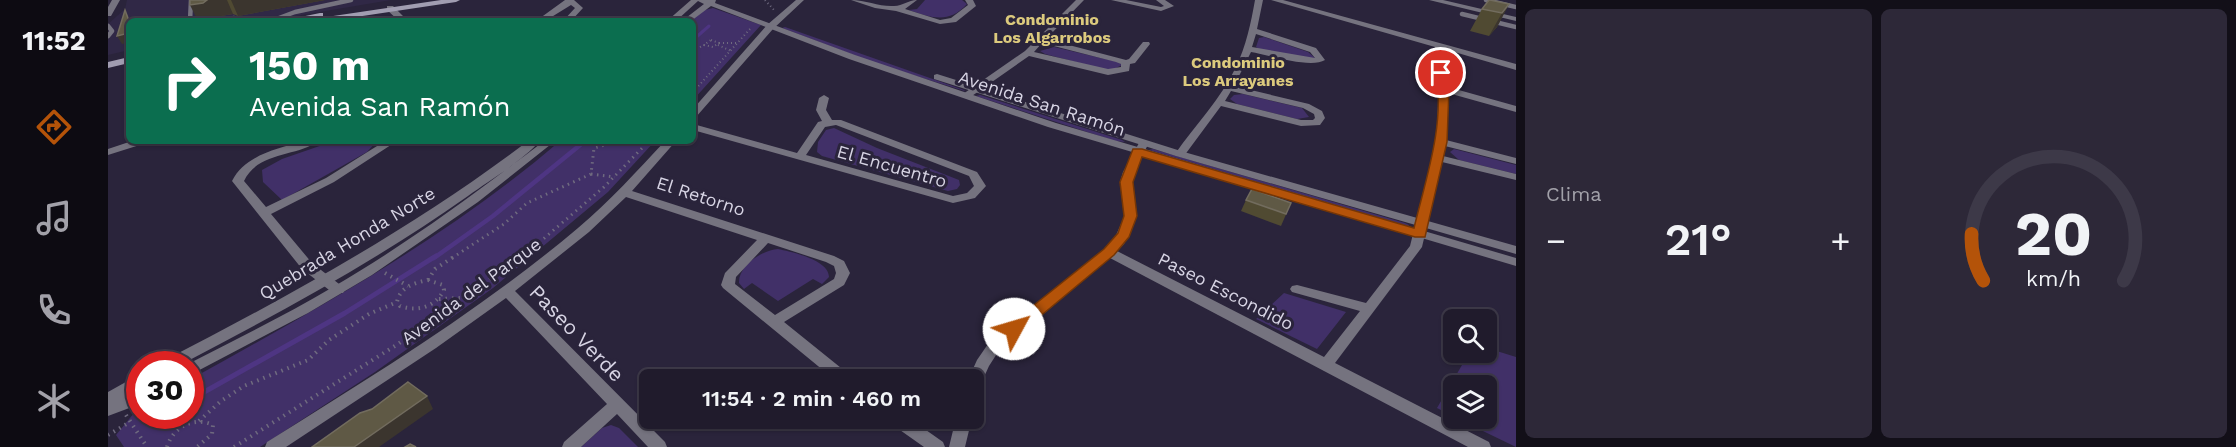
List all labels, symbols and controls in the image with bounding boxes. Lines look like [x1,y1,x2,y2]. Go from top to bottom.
district label: Condominio Los Algarrobos [993,10,1111,47]
text: 11:52 [22,25,86,57]
text: 150 m [249,41,370,90]
icon: right [150,42,228,120]
pin [1415,47,1466,98]
district label: Condominio Los Arrayanes [1183,53,1294,90]
icon: arrive [1424,56,1457,89]
street label: Avenida San Ramón [956,66,1128,140]
text: Avenida San Ramón [249,91,510,123]
icon: directions [33,106,75,148]
street label: El Encuentro [835,140,949,192]
street label: El Retorno [654,172,748,220]
street label: Quebrada Honda Norte [255,182,439,304]
text: Clima [1546,182,1602,206]
icon: music [33,197,75,239]
text: 20 [2015,197,2092,270]
text: 21° [1665,213,1732,266]
text: − [1546,221,1566,260]
text: + [1831,221,1850,260]
street label: Avenida del Parque [397,233,545,349]
street label: Paseo Escondido [1155,248,1297,334]
text: km/h [2026,266,2081,291]
street label: Paseo Verde [525,279,629,387]
icon: phone [33,289,75,331]
position arrow [982,297,1046,361]
map controls [1443,309,1497,429]
button: search [1443,309,1497,363]
speed limit sign: 30 [126,351,204,429]
button: layers [1443,375,1497,429]
icon: climate [33,380,75,422]
text: 11:54 · 2 min · 460 m [702,386,921,411]

